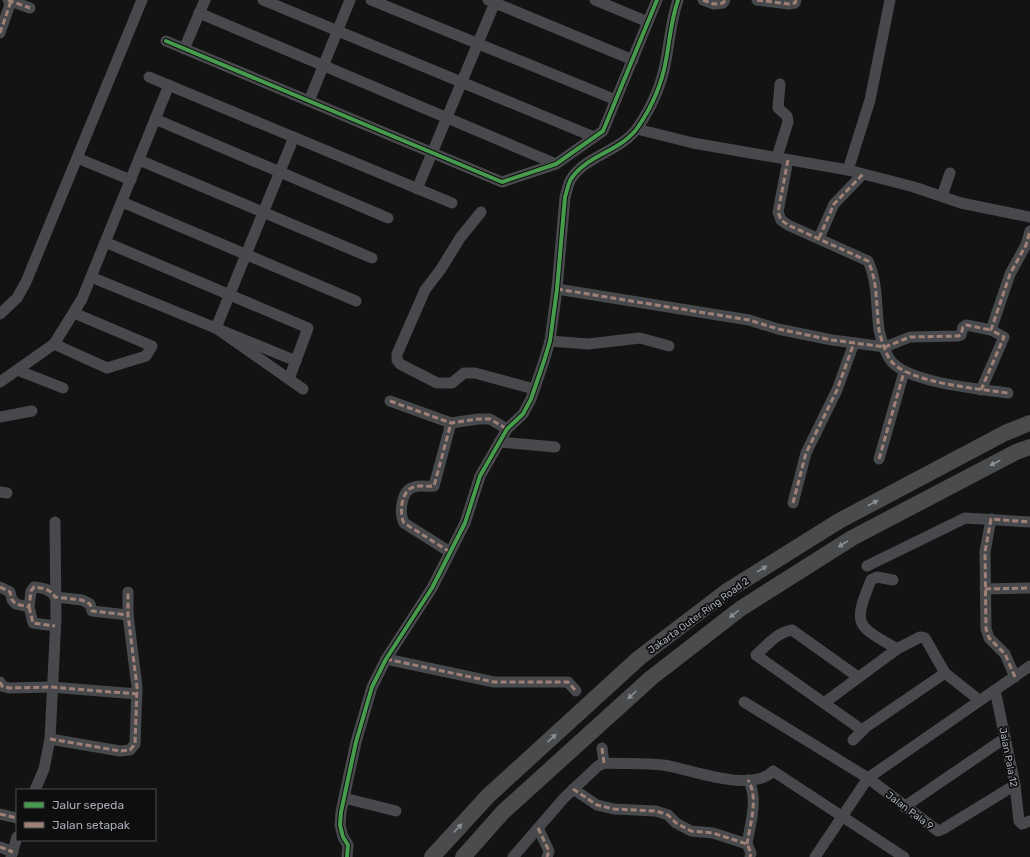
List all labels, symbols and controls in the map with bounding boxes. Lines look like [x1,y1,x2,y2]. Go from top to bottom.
one-way arrow [989,460,1001,466]
one-way arrow [868,500,879,506]
one-way arrow [838,540,848,548]
one-way arrow [756,566,768,573]
street label: Jakarta Outer Ring Road 2 [646,575,752,656]
one-way arrow [728,610,739,618]
one-way arrow [627,691,637,700]
street label: Jalan Pala 12 [996,726,1020,788]
one-way arrow [547,734,556,743]
legend [16,789,156,841]
street label: Jalan Pala 9 [883,789,936,833]
text: Jalur sepeda [52,798,124,812]
text: Jalan setapak [52,818,131,832]
one-way arrow [454,823,463,834]

